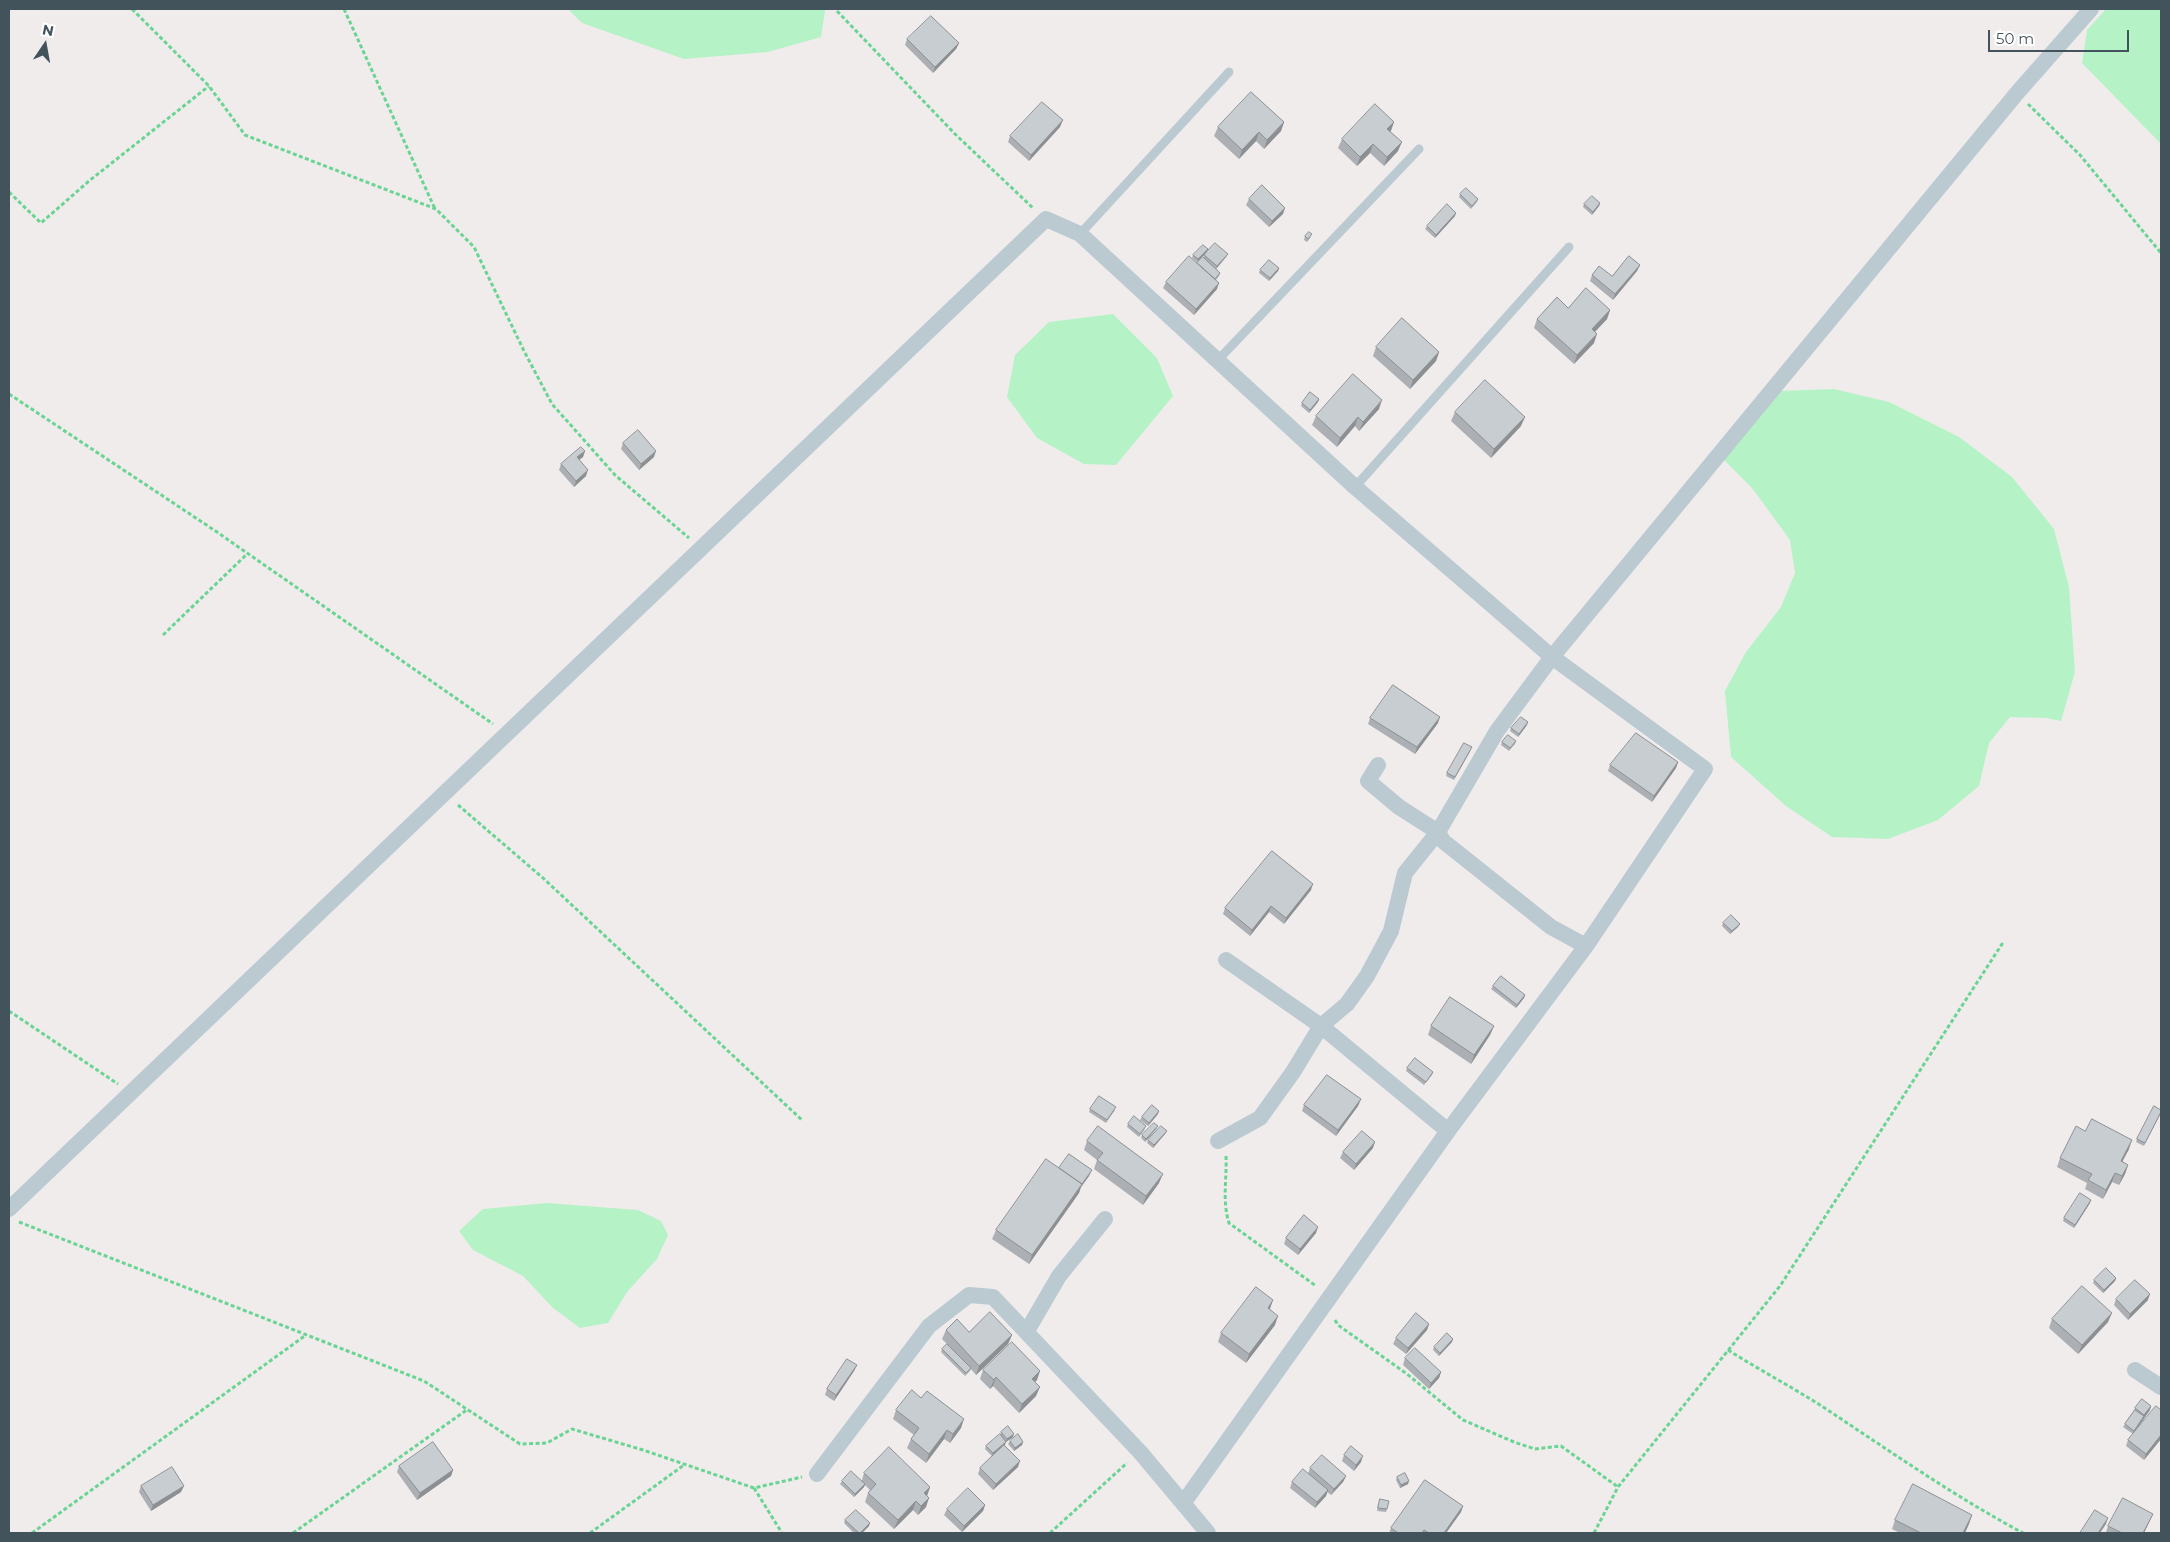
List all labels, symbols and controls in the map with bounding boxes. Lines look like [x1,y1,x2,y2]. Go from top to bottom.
north arrow [20,20,70,70]
text: N [41,20,56,40]
scale bar [1990,20,2131,52]
text: 50 m [1996,29,2034,48]

